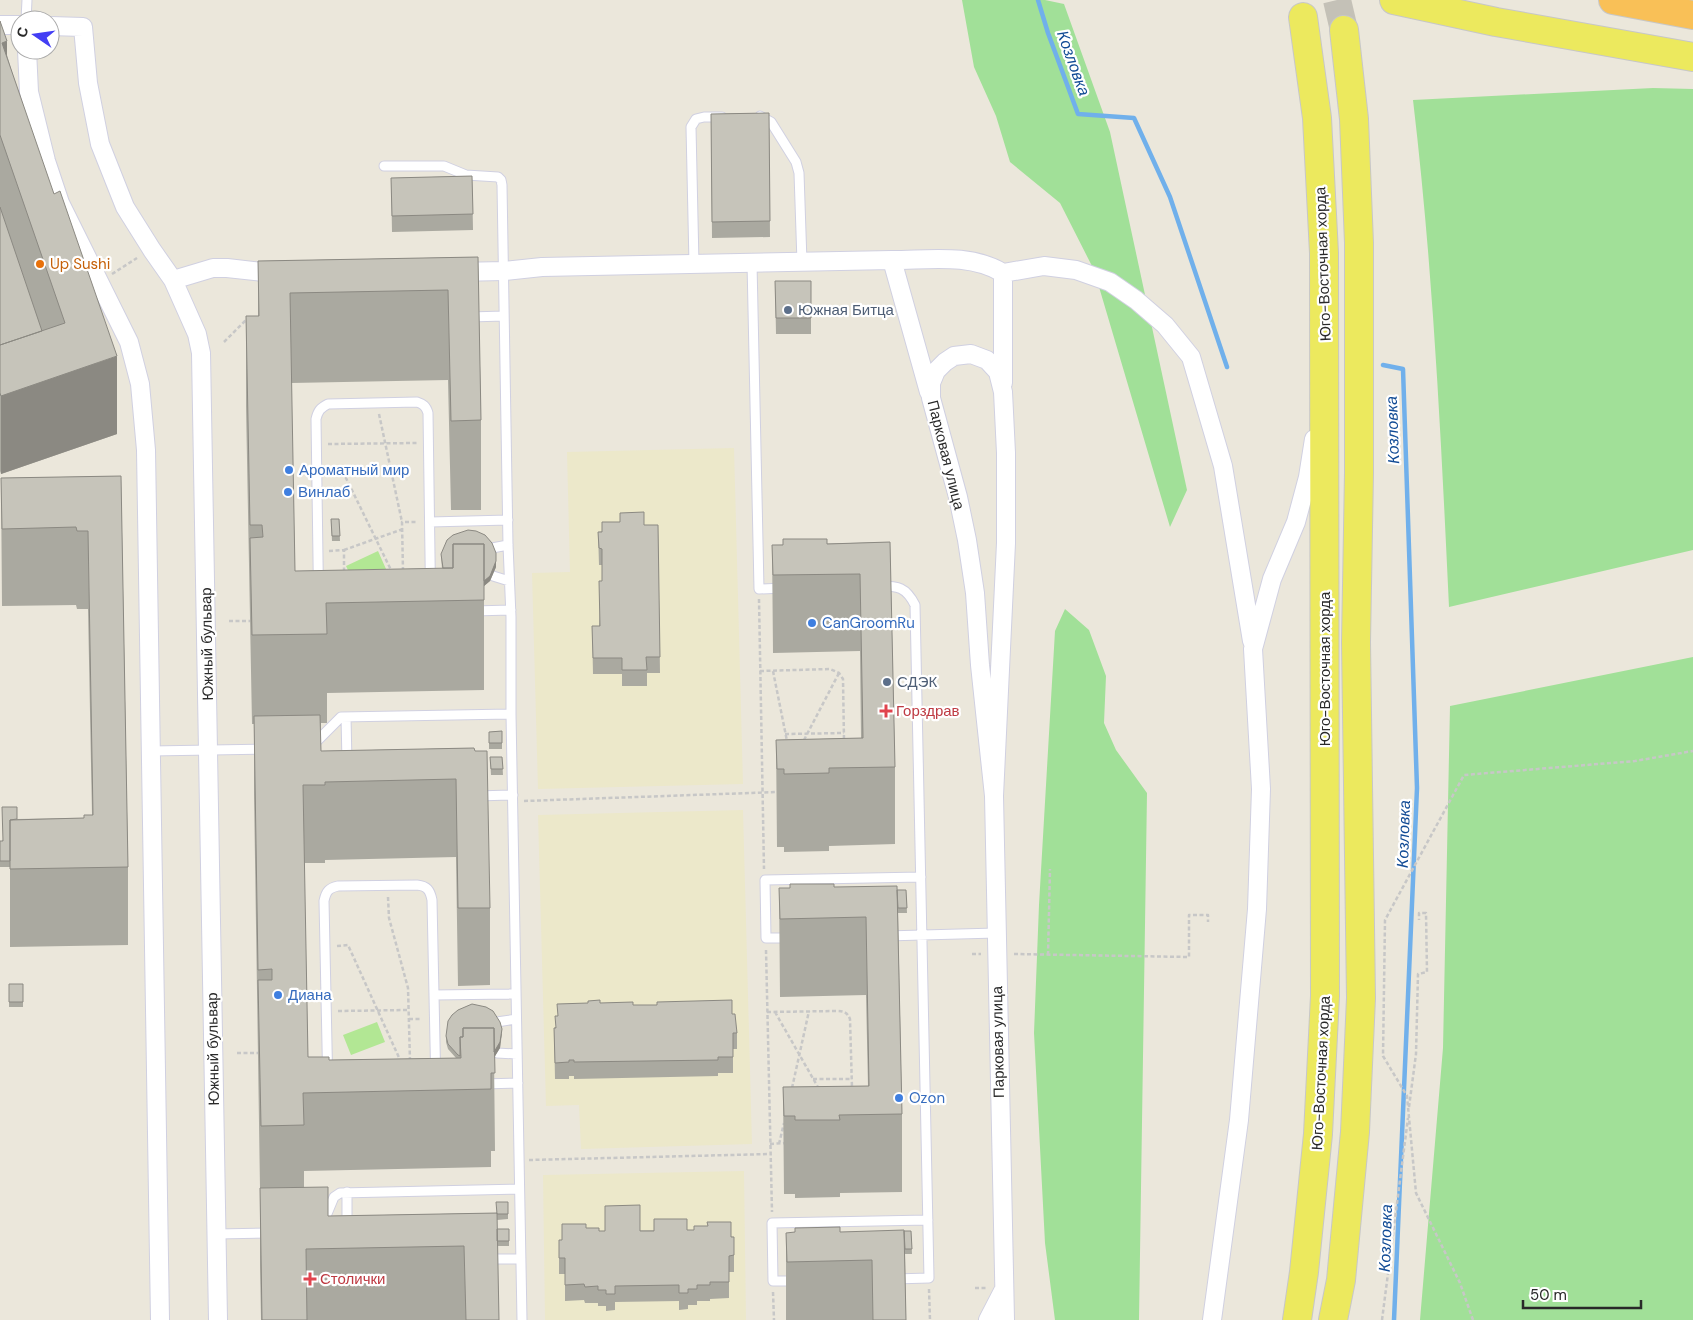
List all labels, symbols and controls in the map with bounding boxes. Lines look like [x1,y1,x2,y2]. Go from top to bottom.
north arrow [10,10,60,60]
text: С [12,25,32,39]
water label: Козловка [1052,28,1095,99]
street label: Юго-Восточная хорда [1310,186,1336,342]
place label: Up Sushi [50,254,110,274]
marker: Up Sushi [34,258,46,270]
place label: Южная Битца [798,300,895,320]
marker: Южная Битца [782,304,794,316]
water label: Козловка [1381,396,1404,464]
street label: Парковая улица [923,398,969,512]
place label: Ароматный мир [299,460,409,480]
marker: Ароматный мир [283,464,295,476]
place label: Винлаб [298,482,350,502]
marker: Винлаб [282,486,294,498]
street label: Южный бульвар [196,587,218,701]
street label: Юго-Восточная хорда [1315,591,1335,746]
place label: CanGroomRu [822,613,915,633]
marker: CanGroomRu [806,617,818,629]
place label: СДЭК [897,672,937,692]
marker: СДЭК [881,676,893,688]
place label: Горздрав [896,701,960,721]
marker: Горздрав [880,705,892,717]
water label: Козловка [1392,800,1415,868]
place label: Диана [288,985,332,1005]
street label: Парковая улица [987,985,1009,1098]
marker: Диана [272,989,284,1001]
street label: Южный бульвар [202,992,224,1106]
street label: Юго-Восточная хорда [1307,995,1335,1151]
place label: Ozon [909,1088,945,1108]
marker: Ozon [893,1092,905,1104]
water label: Козловка [1374,1204,1397,1272]
place label: Столички [320,1269,385,1289]
marker: Столички [304,1273,316,1285]
scale bar [1523,1278,1640,1310]
text: 50 m [1530,1285,1567,1305]

